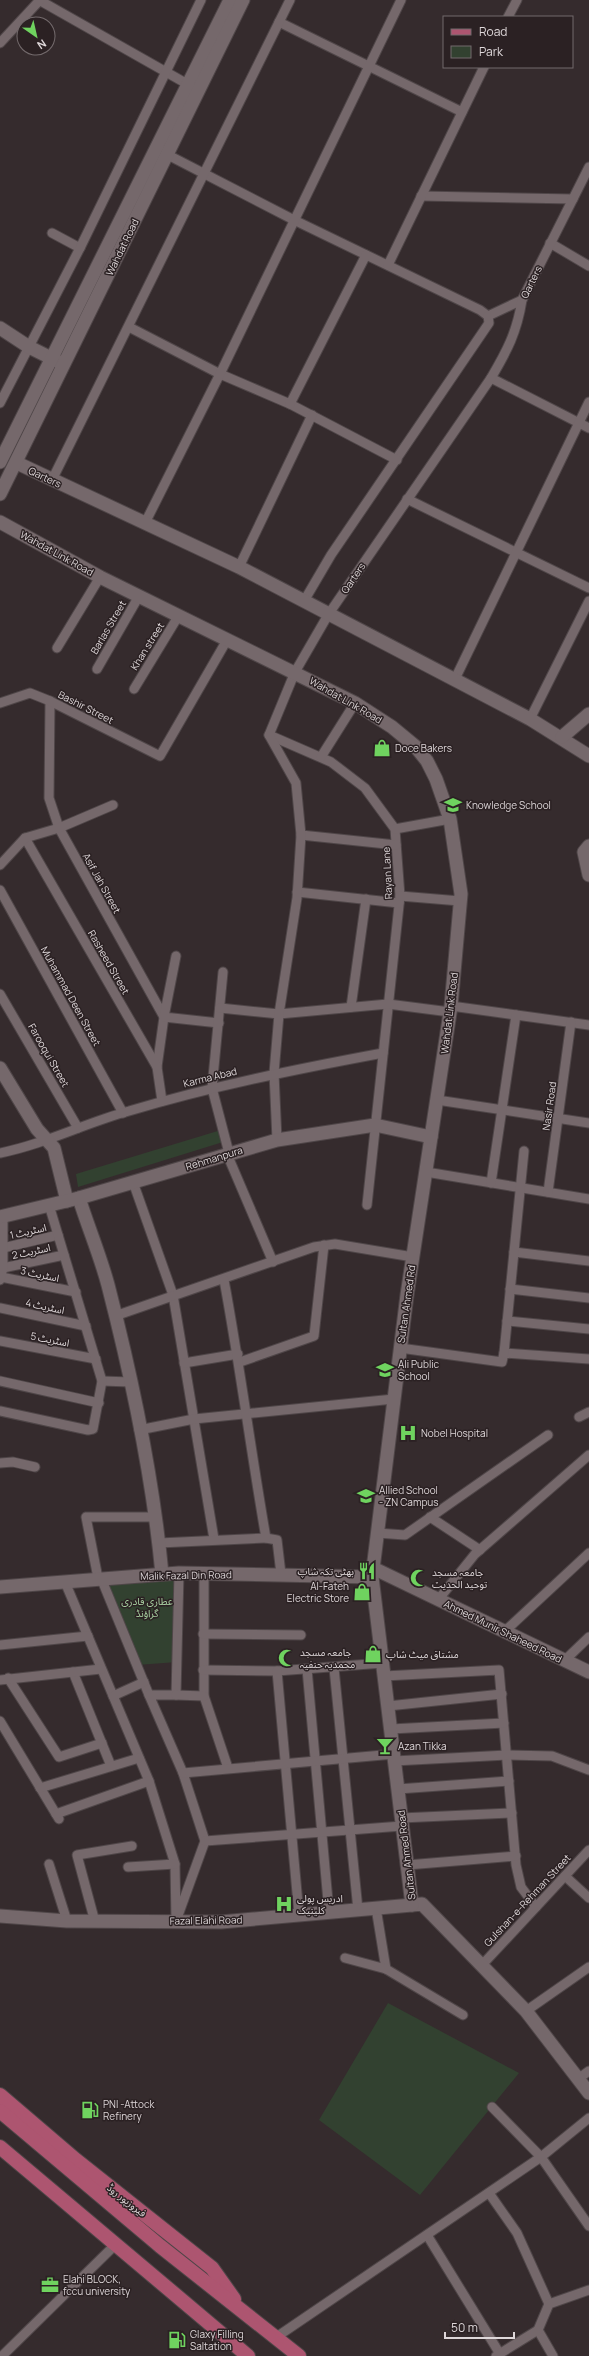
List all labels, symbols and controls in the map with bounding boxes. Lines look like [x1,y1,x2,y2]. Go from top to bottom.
north arrow [16,16,56,56]
legend [443,16,573,68]
text: Road [479,23,507,40]
text: N [34,36,49,53]
text: Park [479,43,504,60]
street label: Wahdat Road [102,216,142,278]
street label: Qarters [517,263,545,301]
street label: Qarters [26,463,64,491]
street label: Wahdat Link Road [18,527,96,579]
street label: Qarters [337,560,369,596]
street label: Barlas Street [87,598,129,656]
street label: Khan street [127,619,167,673]
street label: Wahdat Link Road [307,673,385,727]
street label: Bashir Street [56,687,116,727]
shop icon: Doce Bakers [372,738,392,758]
place label: Doce Bakers [395,741,452,755]
school or university icon: Knowledge School [443,795,463,815]
place label: Knowledge School [466,798,551,812]
street label: Rayan Lane [379,846,395,900]
street label: Asif Jah Street [80,850,124,916]
street label: Rasheed Street [85,927,133,997]
street label: Muhammad Deen Street [38,944,104,1048]
street label: Wahdat Link Road [437,971,461,1055]
street label: Farooqui Street [25,1021,73,1089]
street label: Karma Abad [182,1064,238,1090]
street label: Nasir Road [539,1081,559,1131]
street label: Rehmanpura [184,1143,244,1173]
street label: اسٹریٹ 1 [8,1220,48,1242]
street label: اسٹریٹ 2 [10,1240,52,1262]
street label: اسٹریٹ 3 [19,1263,61,1285]
street label: Sultan Ahmed Rd [394,1264,418,1344]
street label: اسٹریٹ 4 [24,1295,66,1317]
street label: اسٹریٹ 5 [29,1328,71,1350]
place label: Ali Public School [398,1357,440,1383]
school or university icon: Ali Public School [375,1360,395,1380]
hospital icon: Nobel Hospital [398,1423,418,1443]
place label: Nobel Hospital [421,1426,488,1440]
place label: Allied School - ZN Campus [379,1483,439,1509]
school or university icon: Allied School - ZN Campus [356,1486,376,1506]
restaurant icon: بھٹی تکہ شاپ [357,1561,377,1581]
place label: بھٹی تکہ شاپ [298,1564,354,1578]
place label: جامعہ مسجد توحید الحدیٽ [432,1565,487,1591]
street label: Malik Fazal Din Road [140,1567,232,1583]
mosque icon: جامعہ مسجد توحید الحدیٽ [409,1568,429,1588]
place label: Al-Fateh Electric Store [287,1579,349,1605]
shop icon: Al-Fateh Electric Store [352,1582,372,1602]
park label: عطاری قادری گراؤنڈ [121,1594,173,1620]
street label: Ahmed Munir Shaheed Road [442,1596,564,1666]
shop icon: مشتاق میٹ شاپ [363,1644,383,1664]
place label: جامعہ مسجد محمدیہ حنفیہ [300,1645,355,1671]
place label: مشتاق میٹ شاپ [386,1647,459,1661]
mosque icon: جامعہ مسجد محمدیہ حنفیہ [277,1648,297,1668]
bar icon: Azan Tikka [375,1736,395,1756]
place label: Azan Tikka [398,1739,447,1753]
street label: Sultan Ahmed Road [394,1809,418,1901]
street label: Gulshan-e-Rehman Street [480,1851,574,1949]
place label: ادریس پولی کلینیک [297,1891,343,1917]
hospital icon: ادریس پولی کلینیک [274,1894,294,1914]
street label: Fazal Elahi Road [169,1912,243,1928]
place label: PNI -Attock Refinery [103,2097,155,2123]
fuel station icon: PNI -Attock Refinery [80,2100,100,2120]
street label: فیروزپور روڈ [104,2180,150,2220]
place label: Elahi BLOCK, fccu university [63,2272,131,2298]
office icon: Elahi BLOCK, fccu university [40,2275,60,2295]
scale bar [445,2314,514,2340]
text: 50 m [451,2319,478,2336]
place label: Glaxy Filling Saltation [190,2327,244,2353]
fuel station icon: Glaxy Filling Saltation [167,2330,187,2350]

